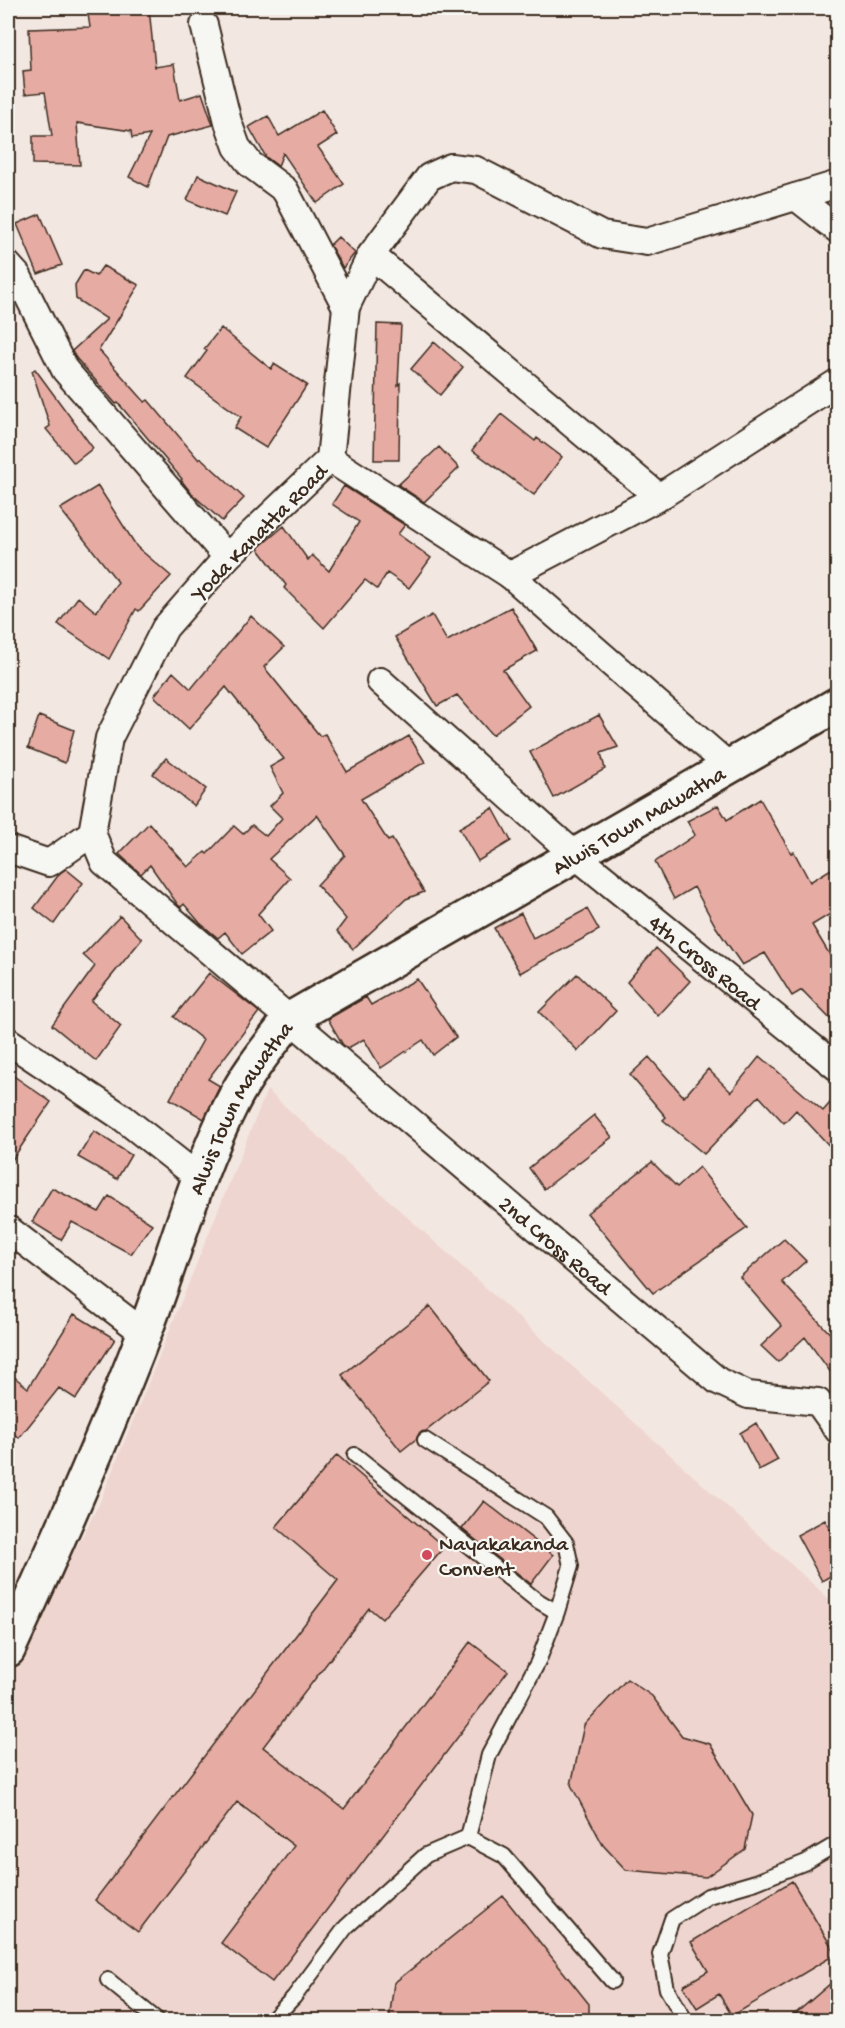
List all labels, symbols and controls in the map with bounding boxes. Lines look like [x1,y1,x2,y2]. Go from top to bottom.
street label: Yoda Kanatta Road [186,459,336,609]
street label: Alwis Town Mawatha [549,762,732,882]
street label: 4th Cross Road [642,911,767,1019]
street label: Alwis Town Mawatha [185,1017,301,1199]
street label: 2nd Cross Road [492,1192,617,1304]
place label: Nayakakanda Convent [439,1533,569,1584]
marker: Nayakakanda Convent [420,1548,434,1562]

